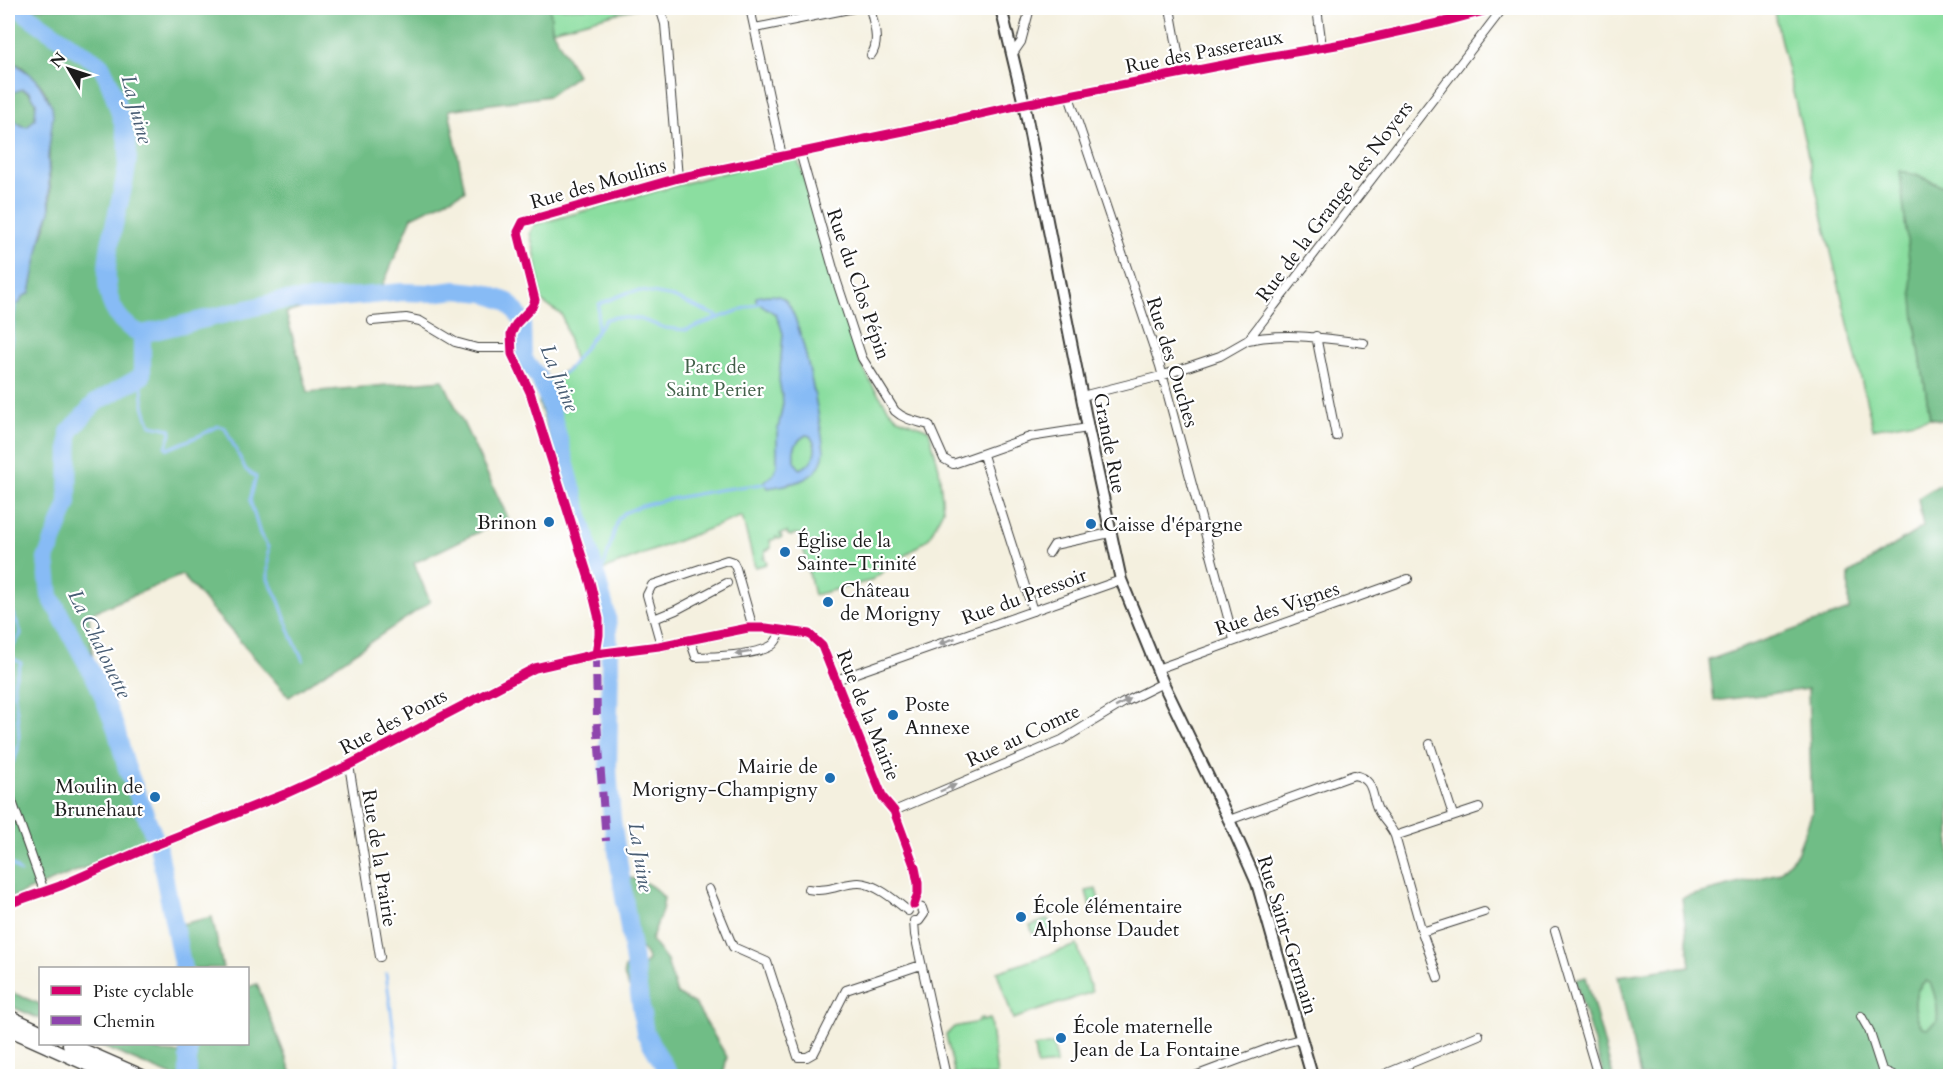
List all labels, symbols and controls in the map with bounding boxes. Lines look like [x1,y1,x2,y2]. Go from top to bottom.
street label: Rue des Passereaux [1123,23,1285,80]
north arrow [39,39,99,99]
text: N [45,48,71,73]
water label: La Juine [113,71,160,148]
street label: Rue de la Grange des Noyers [1250,95,1419,307]
street label: Rue des Moulins [527,151,669,216]
street label: Rue du Clos Pépin [820,205,897,364]
street label: Rue des Ouches [1140,294,1205,431]
water label: La Juine [533,340,586,417]
park label: Parc de Saint Perier [666,353,764,403]
street label: Grande Rue [1087,390,1133,496]
place label: Brinon [477,509,538,536]
place label: Caisse d'épargne [1103,511,1243,538]
marker: Brinon [542,515,556,529]
marker: Caisse d'épargne [1084,517,1098,531]
place label: Église de la Sainte-Trinité [797,527,917,577]
marker: Église de la Sainte-Trinité [778,545,792,559]
street label: Rue du Pressoir [958,561,1091,632]
street label: Rue des Vignes [1211,575,1343,642]
place label: Château de Morigny [840,577,941,627]
water label: La Chalouette [61,585,139,704]
marker: Château de Morigny [821,595,835,609]
one-way arrow [938,636,956,646]
street label: Rue de la Mairie [830,646,907,784]
one-way arrow [733,648,752,657]
street label: Rue des Ponts [335,682,452,761]
place label: Poste Annexe [905,691,970,741]
street label: Rue au Comte [962,697,1085,774]
one-way arrow [1115,698,1132,708]
marker: Poste Annexe [886,708,900,722]
place label: Mairie de Morigny-Champigny [632,753,818,803]
marker: Mairie de Morigny-Champigny [823,771,837,785]
place label: Moulin de Brunehaut [54,773,144,823]
one-way arrow [939,783,957,792]
street label: Rue de la Prairie [355,787,404,929]
marker: Moulin de Brunehaut [148,790,162,804]
water label: La Juine [621,820,660,895]
street label: Rue Saint-Germain [1251,852,1325,1019]
place label: École élémentaire Alphonse Daudet [1033,893,1182,943]
marker: École élémentaire Alphonse Daudet [1014,910,1028,924]
legend [39,967,249,1045]
text: Piste cyclable [93,979,194,1004]
text: Chemin [93,1009,156,1034]
place label: École maternelle Jean de La Fontaine [1070,1013,1240,1063]
marker: École maternelle Jean de La Fontaine [1054,1031,1068,1045]

